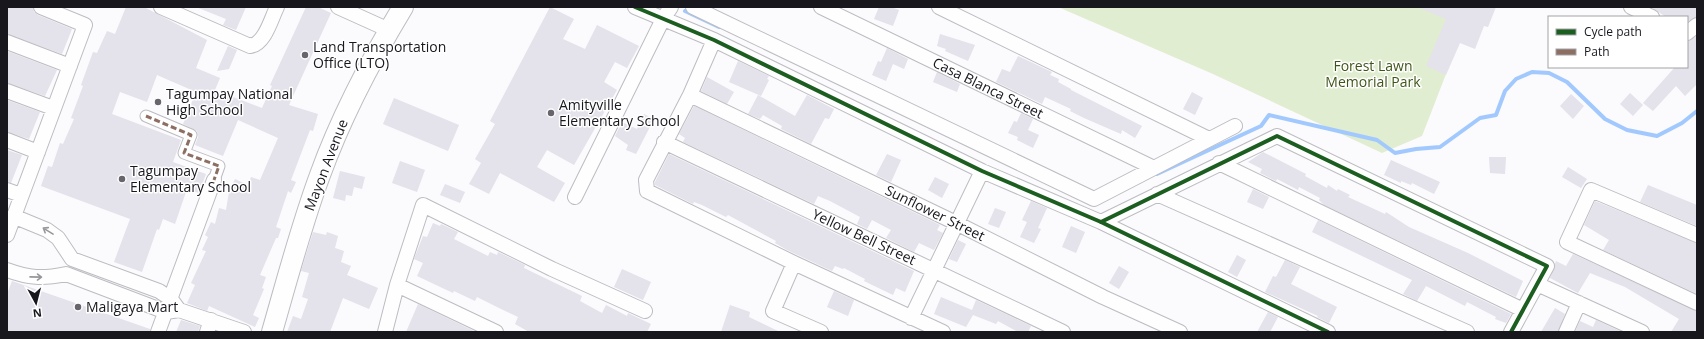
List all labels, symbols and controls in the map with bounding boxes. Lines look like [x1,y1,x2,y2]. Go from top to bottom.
legend [1548,16,1688,68]
text: Cycle path [1584,23,1642,40]
place label: Land Transportation Office (LTO) [313,37,446,72]
text: Path [1584,43,1610,60]
marker: Land Transportation Office (LTO) [300,50,310,60]
street label: Casa Blanca Street [930,53,1047,123]
park label: Forest Lawn Memorial Park [1325,56,1421,91]
place label: Tagumpay National High School [166,84,293,119]
place label: Amityville Elementary School [559,95,680,130]
marker: Tagumpay National High School [153,97,163,107]
marker: Amityville Elementary School [546,108,556,118]
street label: Mayon Avenue [299,116,352,213]
place label: Tagumpay Elementary School [130,161,251,196]
marker: Tagumpay Elementary School [117,174,127,184]
street label: Sunflower Street [882,180,988,245]
street label: Yellow Bell Street [809,204,919,269]
one-way arrow [43,227,54,235]
one-way arrow [29,274,42,281]
north arrow [16,283,56,323]
place label: Maligaya Mart [86,297,178,316]
marker: Maligaya Mart [73,302,83,312]
text: N [32,305,43,321]

